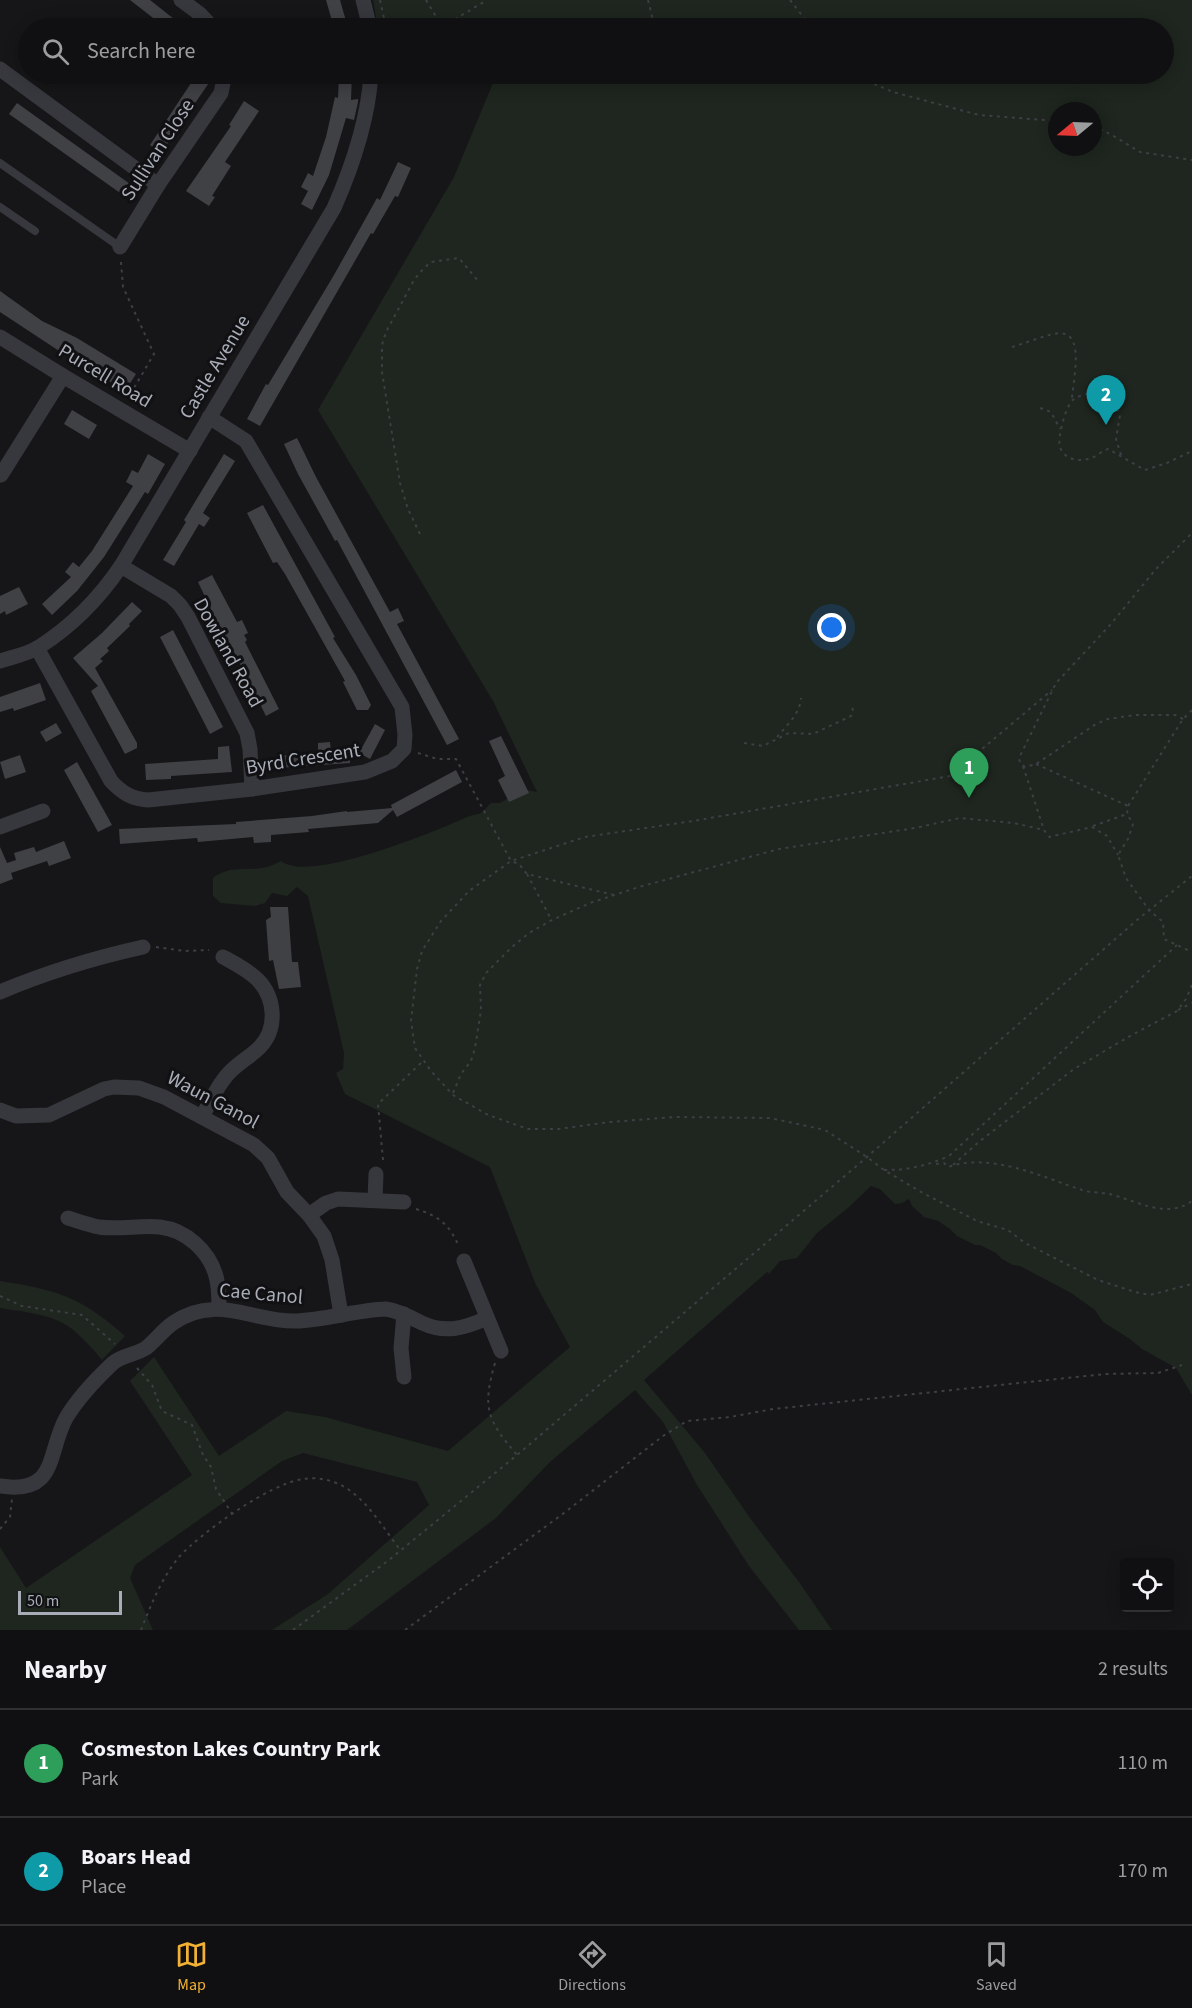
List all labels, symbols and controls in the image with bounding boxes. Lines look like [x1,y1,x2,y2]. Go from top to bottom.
search box [18,18,1174,84]
icon: search [39,35,72,68]
text: Search here [87,35,195,67]
street label: Sullivan Close [115,94,201,206]
north arrow [1048,102,1102,156]
street label: Castle Avenue [173,310,257,424]
street label: Purcell Road [53,337,157,415]
pin: 2 [1086,376,1126,425]
street label: Dowland Road [186,593,270,713]
your location [817,613,846,642]
street label: Byrd Crescent [244,736,362,782]
pin: 1 [950,748,988,798]
street label: Waun Ganol [162,1064,264,1136]
street label: Cae Canol [218,1276,304,1312]
map controls [1120,1558,1174,1612]
button: locate [1120,1558,1174,1612]
scale bar [18,1588,122,1616]
text: 50 m [27,1590,59,1612]
text: Nearby [24,1651,107,1688]
text: 2 results [1098,1655,1168,1683]
text: Cosmeston Lakes Country Park [81,1733,380,1765]
text: 1 [38,1749,49,1777]
text: 110 m [1118,1749,1168,1777]
text: Park [81,1765,118,1793]
text: Boars Head [81,1841,191,1873]
text: 2 [38,1857,49,1885]
text: 170 m [1118,1857,1168,1885]
text: Place [81,1873,126,1901]
tab: Map [175,1938,208,1996]
tab: Directions [558,1938,626,1996]
tab: Saved [976,1938,1017,1996]

